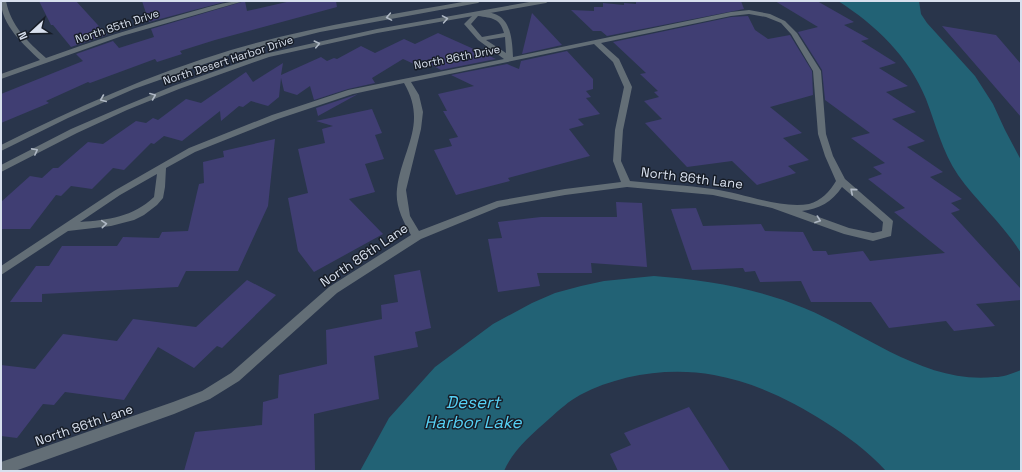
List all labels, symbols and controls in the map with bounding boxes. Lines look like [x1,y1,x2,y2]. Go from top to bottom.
street label: North 85th Drive [73,6,161,46]
north arrow [12,12,52,52]
one-way arrow [386,12,392,20]
one-way arrow [441,16,448,24]
text: N [15,30,31,42]
street label: North Desert Harbor Drive [161,32,295,88]
one-way arrow [313,40,320,49]
street label: North 86th Drive [413,42,501,72]
one-way arrow [150,93,157,101]
one-way arrow [100,95,107,103]
one-way arrow [31,148,39,155]
street label: North 86th Lane [640,163,744,193]
one-way arrow [850,189,858,196]
one-way arrow [815,216,822,224]
one-way arrow [101,219,107,228]
street label: North 86th Lane [317,219,411,291]
water label: Desert Harbor Lake [424,391,523,433]
street label: North 86th Lane [33,400,135,450]

